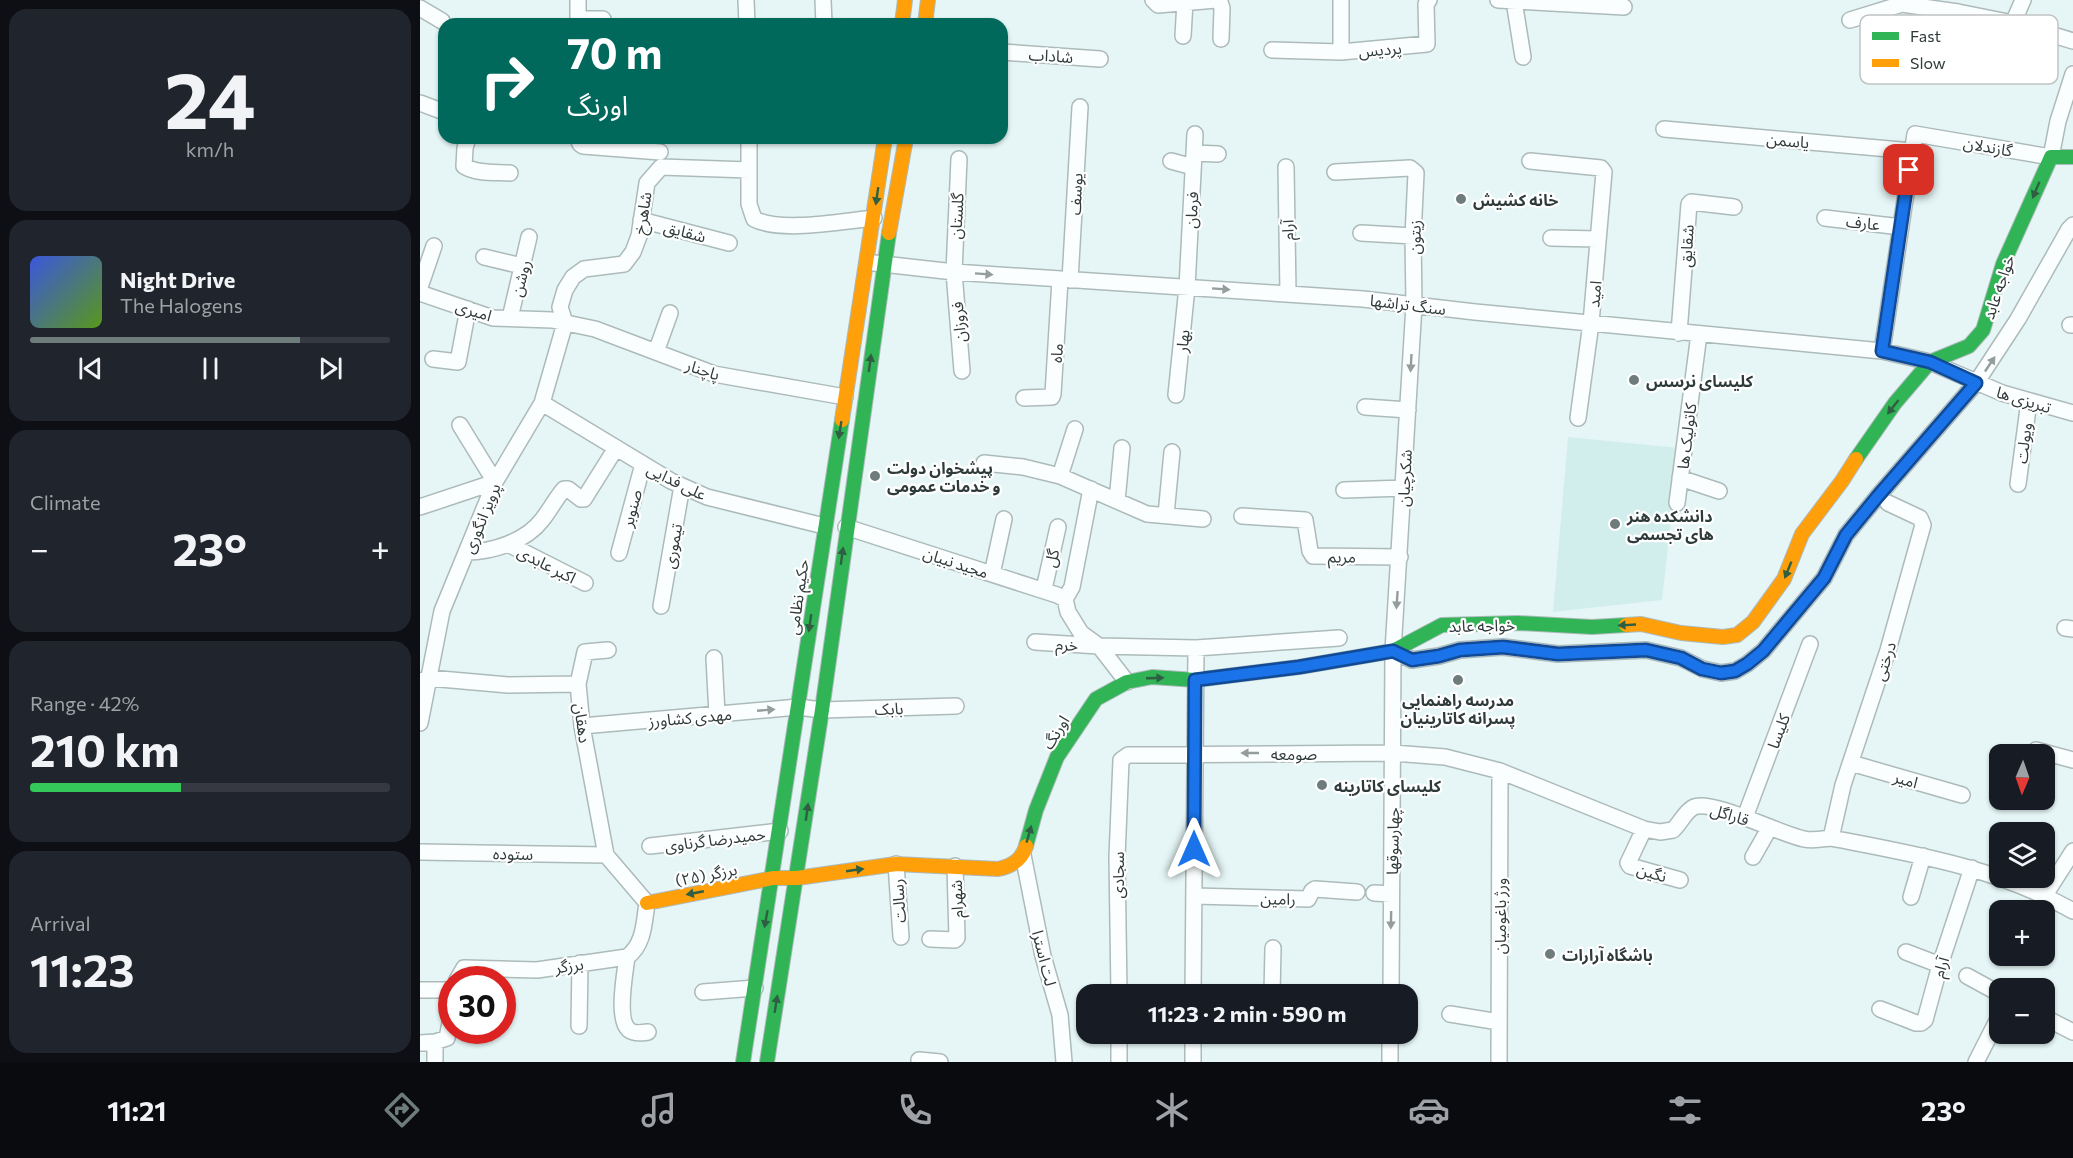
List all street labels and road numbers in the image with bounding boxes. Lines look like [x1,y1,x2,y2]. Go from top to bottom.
street label: پردیس [1358,38,1403,62]
street label: شاداب [1028,44,1074,66]
street label: یاسمن [1766,129,1810,152]
street label: گازندلان [1962,132,2015,161]
street label: یوسف [1064,172,1087,216]
street label: شاهرخ [629,190,659,236]
street label: فرمان [1181,191,1202,229]
street label: گلستان [945,192,968,240]
street label: عارف [1845,211,1881,234]
street label: شقایق [661,216,708,248]
street label: آرام [1277,218,1301,241]
street label: زیتون [1404,220,1425,255]
street label: شقایق [1675,224,1699,268]
street label: خواجه عابد [1978,252,2019,322]
street label: روشن [506,258,535,299]
street label: امید [1583,280,1605,308]
street label: سنگ تراشها [1369,290,1447,319]
street label: امیری [453,296,494,325]
street label: فروزان [947,301,970,343]
street label: بهار [1171,329,1194,355]
street label: ماه [1046,343,1066,363]
street label: پاچنار [682,354,723,385]
street label: تبریزی ها [1994,382,2054,417]
street label: کاتولیک ها [1673,402,1701,470]
street label: ویولت [2011,421,2036,465]
street label: شکرچیان [1393,449,1417,507]
street label: علی فدایی [644,458,710,504]
street label: پرویز انگوری [458,480,506,557]
street label: صنوبر [617,487,646,530]
street label: تیموری [659,522,686,570]
street label: اکبر عابدی [514,541,579,588]
street label: مجید نبیان [921,543,991,582]
street label: مریم [1328,546,1356,570]
street label: گل [1040,547,1063,569]
street label: حکیم نظامی [782,558,816,637]
street label: خواجه عابد [1449,615,1515,636]
street label: خرم [1055,634,1079,658]
street label: درختی [1869,639,1900,683]
street label: بابک [874,698,904,718]
street label: دهقان [570,702,595,744]
street label: مهدی کشاورز [646,704,733,731]
street label: کلیسا [1763,711,1793,751]
street label: اورنگ [1037,712,1074,753]
street label: صومعه [1271,744,1317,764]
street label: امیر [1890,766,1920,792]
street label: قاراگل [1708,799,1752,830]
street label: چهارسوقها [1382,807,1404,875]
street label: حمیدرضا گرناوی [664,823,767,856]
street label: ستوده [493,843,533,864]
street label: سجادی [1108,851,1128,899]
street label: برزگر (۲۵) [674,859,739,890]
street label: نگین [1635,859,1669,886]
street label: رسالت [887,878,910,924]
street label: ورژ باغومیان [1490,878,1510,954]
street label: شهرام [946,879,970,918]
street label: رامین [1260,888,1296,909]
street label: لت استرا [1028,928,1061,988]
street label: آرام [1928,953,1956,981]
street label: برزگر [552,954,585,978]

